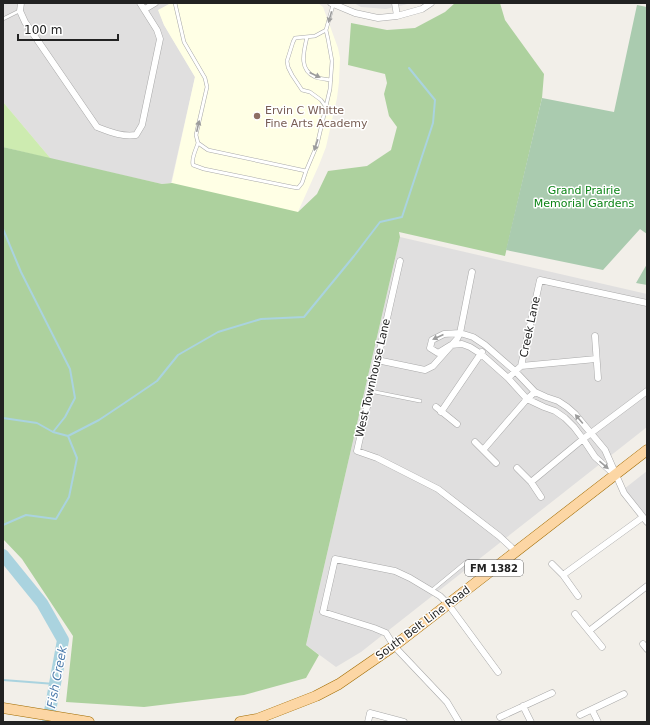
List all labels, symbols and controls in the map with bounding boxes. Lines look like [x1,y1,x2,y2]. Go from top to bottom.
one-way arrow [327,12,333,24]
scale bar [18,16,118,42]
text: 100 m [24,23,62,37]
one-way arrow [309,72,321,78]
place label: Ervin C Whitte Fine Arts Academy [265,104,368,130]
marker: Ervin C Whitte Fine Arts Academy [252,111,262,121]
one-way arrow [195,120,201,132]
one-way arrow [313,139,319,151]
park label: Grand Prairie Memorial Gardens [534,184,635,210]
street label: Creek Lane [517,295,543,359]
street label: West Townhouse Lane [353,317,393,439]
one-way arrow [432,334,444,340]
one-way arrow [575,414,584,424]
one-way arrow [599,461,610,470]
road number: FM 1382 [465,560,523,576]
street label: South Belt Line Road [373,583,473,663]
water label: Fish Creek [44,644,70,709]

